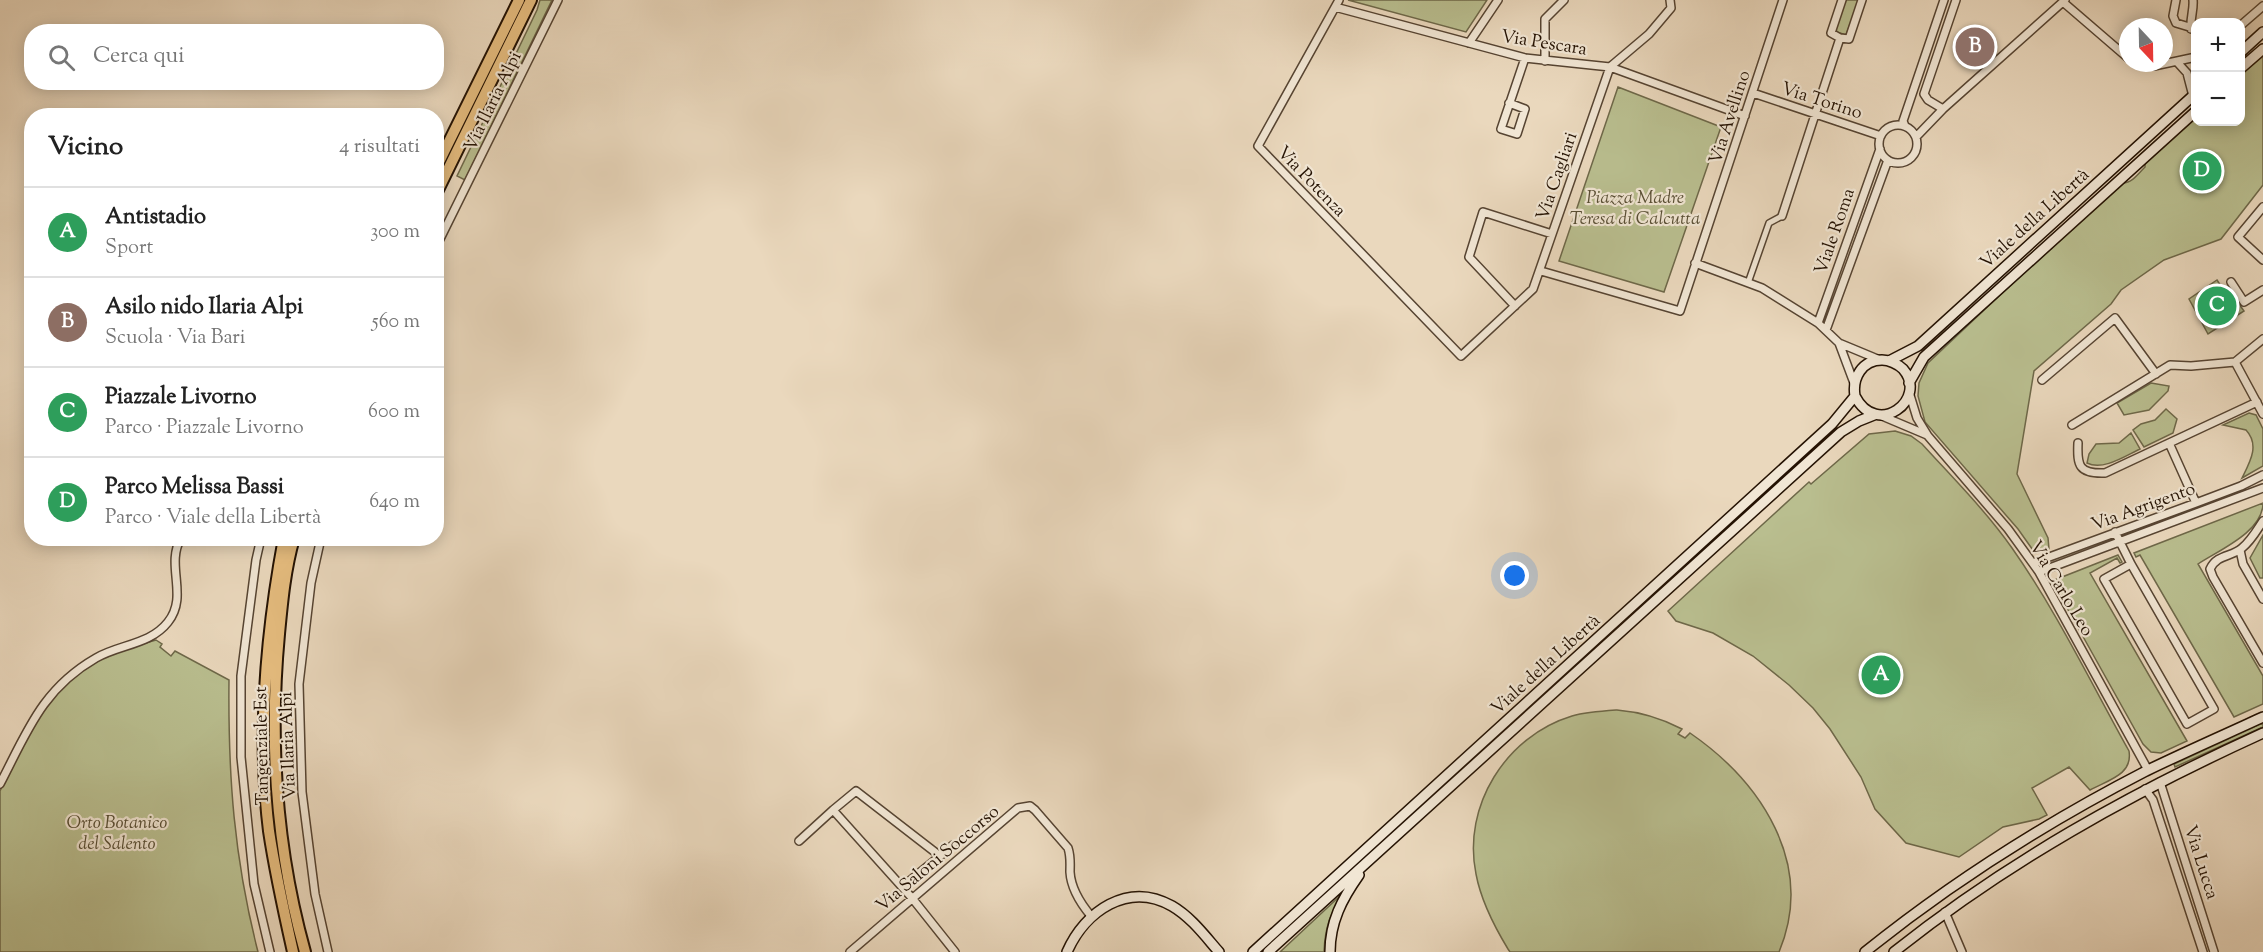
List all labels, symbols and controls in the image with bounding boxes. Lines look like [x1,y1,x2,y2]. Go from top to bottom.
north arrow [2119,18,2173,72]
map controls [2191,18,2245,126]
button: + [2191,18,2245,72]
search box [24,24,444,90]
street label: Via Pescara [1499,24,1589,64]
pin: B [1956,24,1994,70]
icon: search [45,41,78,74]
text: Cerca qui [93,41,184,73]
street label: Via Ilaria Alpi [458,48,529,156]
street label: Via Avellino [1704,67,1758,168]
button: − [2191,72,2245,126]
street label: Via Torino [1778,77,1865,127]
text: Vicino [48,129,123,166]
street label: Via Cagliari [1531,129,1585,224]
text: 4 risultati [339,133,420,162]
street label: Via Potenza [1270,141,1351,224]
pin: D [2182,148,2222,194]
street label: Viale della Libertà [1975,163,2096,276]
street label: Viale Roma [1809,185,1863,278]
park label: Piazza Madre Teresa di Calcutta [1570,186,1700,233]
text: Antistadio [105,202,206,234]
text: A [59,218,76,247]
text: 300 m [370,218,420,247]
text: Sport [105,234,153,263]
pin: C [2198,284,2236,328]
text: Asilo nido Ilaria Alpi [105,292,303,324]
text: B [61,308,74,337]
text: 560 m [372,308,420,337]
text: Scuola · Via Bari [105,324,246,353]
text: Piazzale Livorno [105,382,257,414]
text: C [59,398,76,427]
text: 600 m [368,398,420,427]
text: Parco · Piazzale Livorno [105,414,304,443]
text: Parco Melissa Bassi [105,472,284,504]
street label: Via Agrigento [2088,477,2200,539]
text: D [60,488,75,517]
text: 640 m [369,488,420,517]
text: Parco · Viale della Libertà [105,504,321,533]
street label: Via Carlo Leo [2022,536,2099,642]
your location [1500,561,1529,590]
street label: Viale della Libertà [1486,609,1607,722]
pin: A [1862,652,1900,698]
street label: Tangenziale Est [249,686,277,806]
street label: Via Ilaria Alpi [274,691,304,800]
street label: Via Saloni Soccorso [871,800,1006,919]
park label: Orto Botanico del Salento [67,811,167,858]
street label: Via Lucca [2176,822,2224,903]

